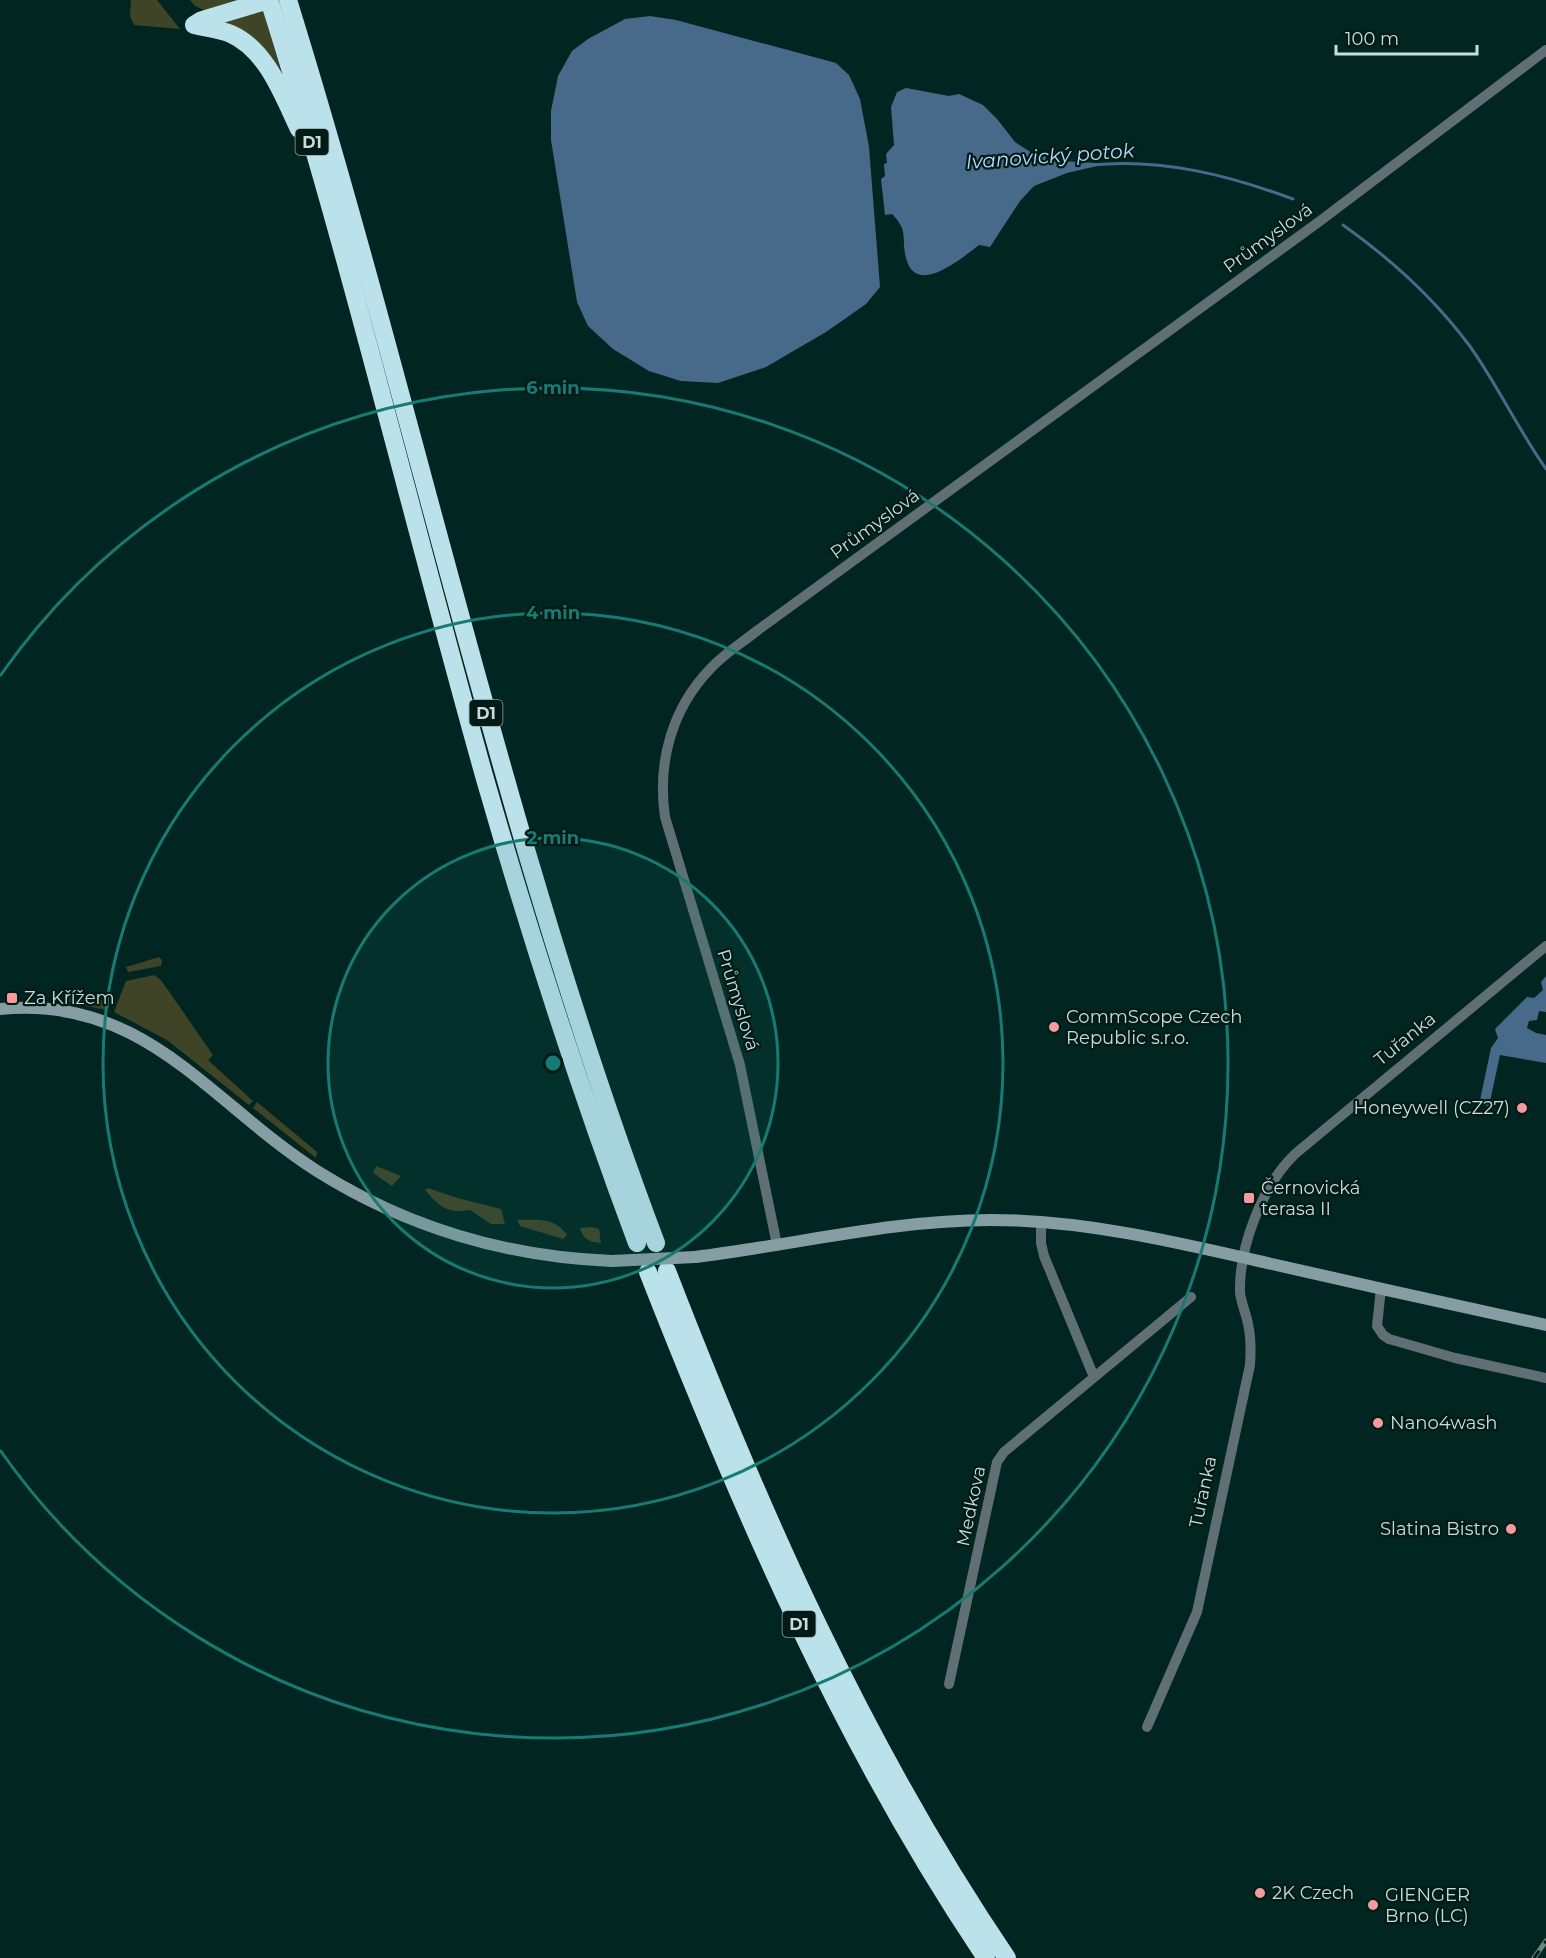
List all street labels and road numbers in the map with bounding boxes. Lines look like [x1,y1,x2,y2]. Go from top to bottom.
road number: D1 [296,129,328,155]
street label: Průmyslová [1219,198,1317,278]
street label: Průmyslová [826,484,924,564]
road number: D1 [470,700,502,726]
street label: Průmyslová [712,947,764,1053]
street label: Tuřanka [1370,1008,1440,1070]
street label: Tuřanka [1185,1454,1221,1530]
street label: Medkova [952,1464,990,1548]
road number: D1 [782,1611,816,1637]

